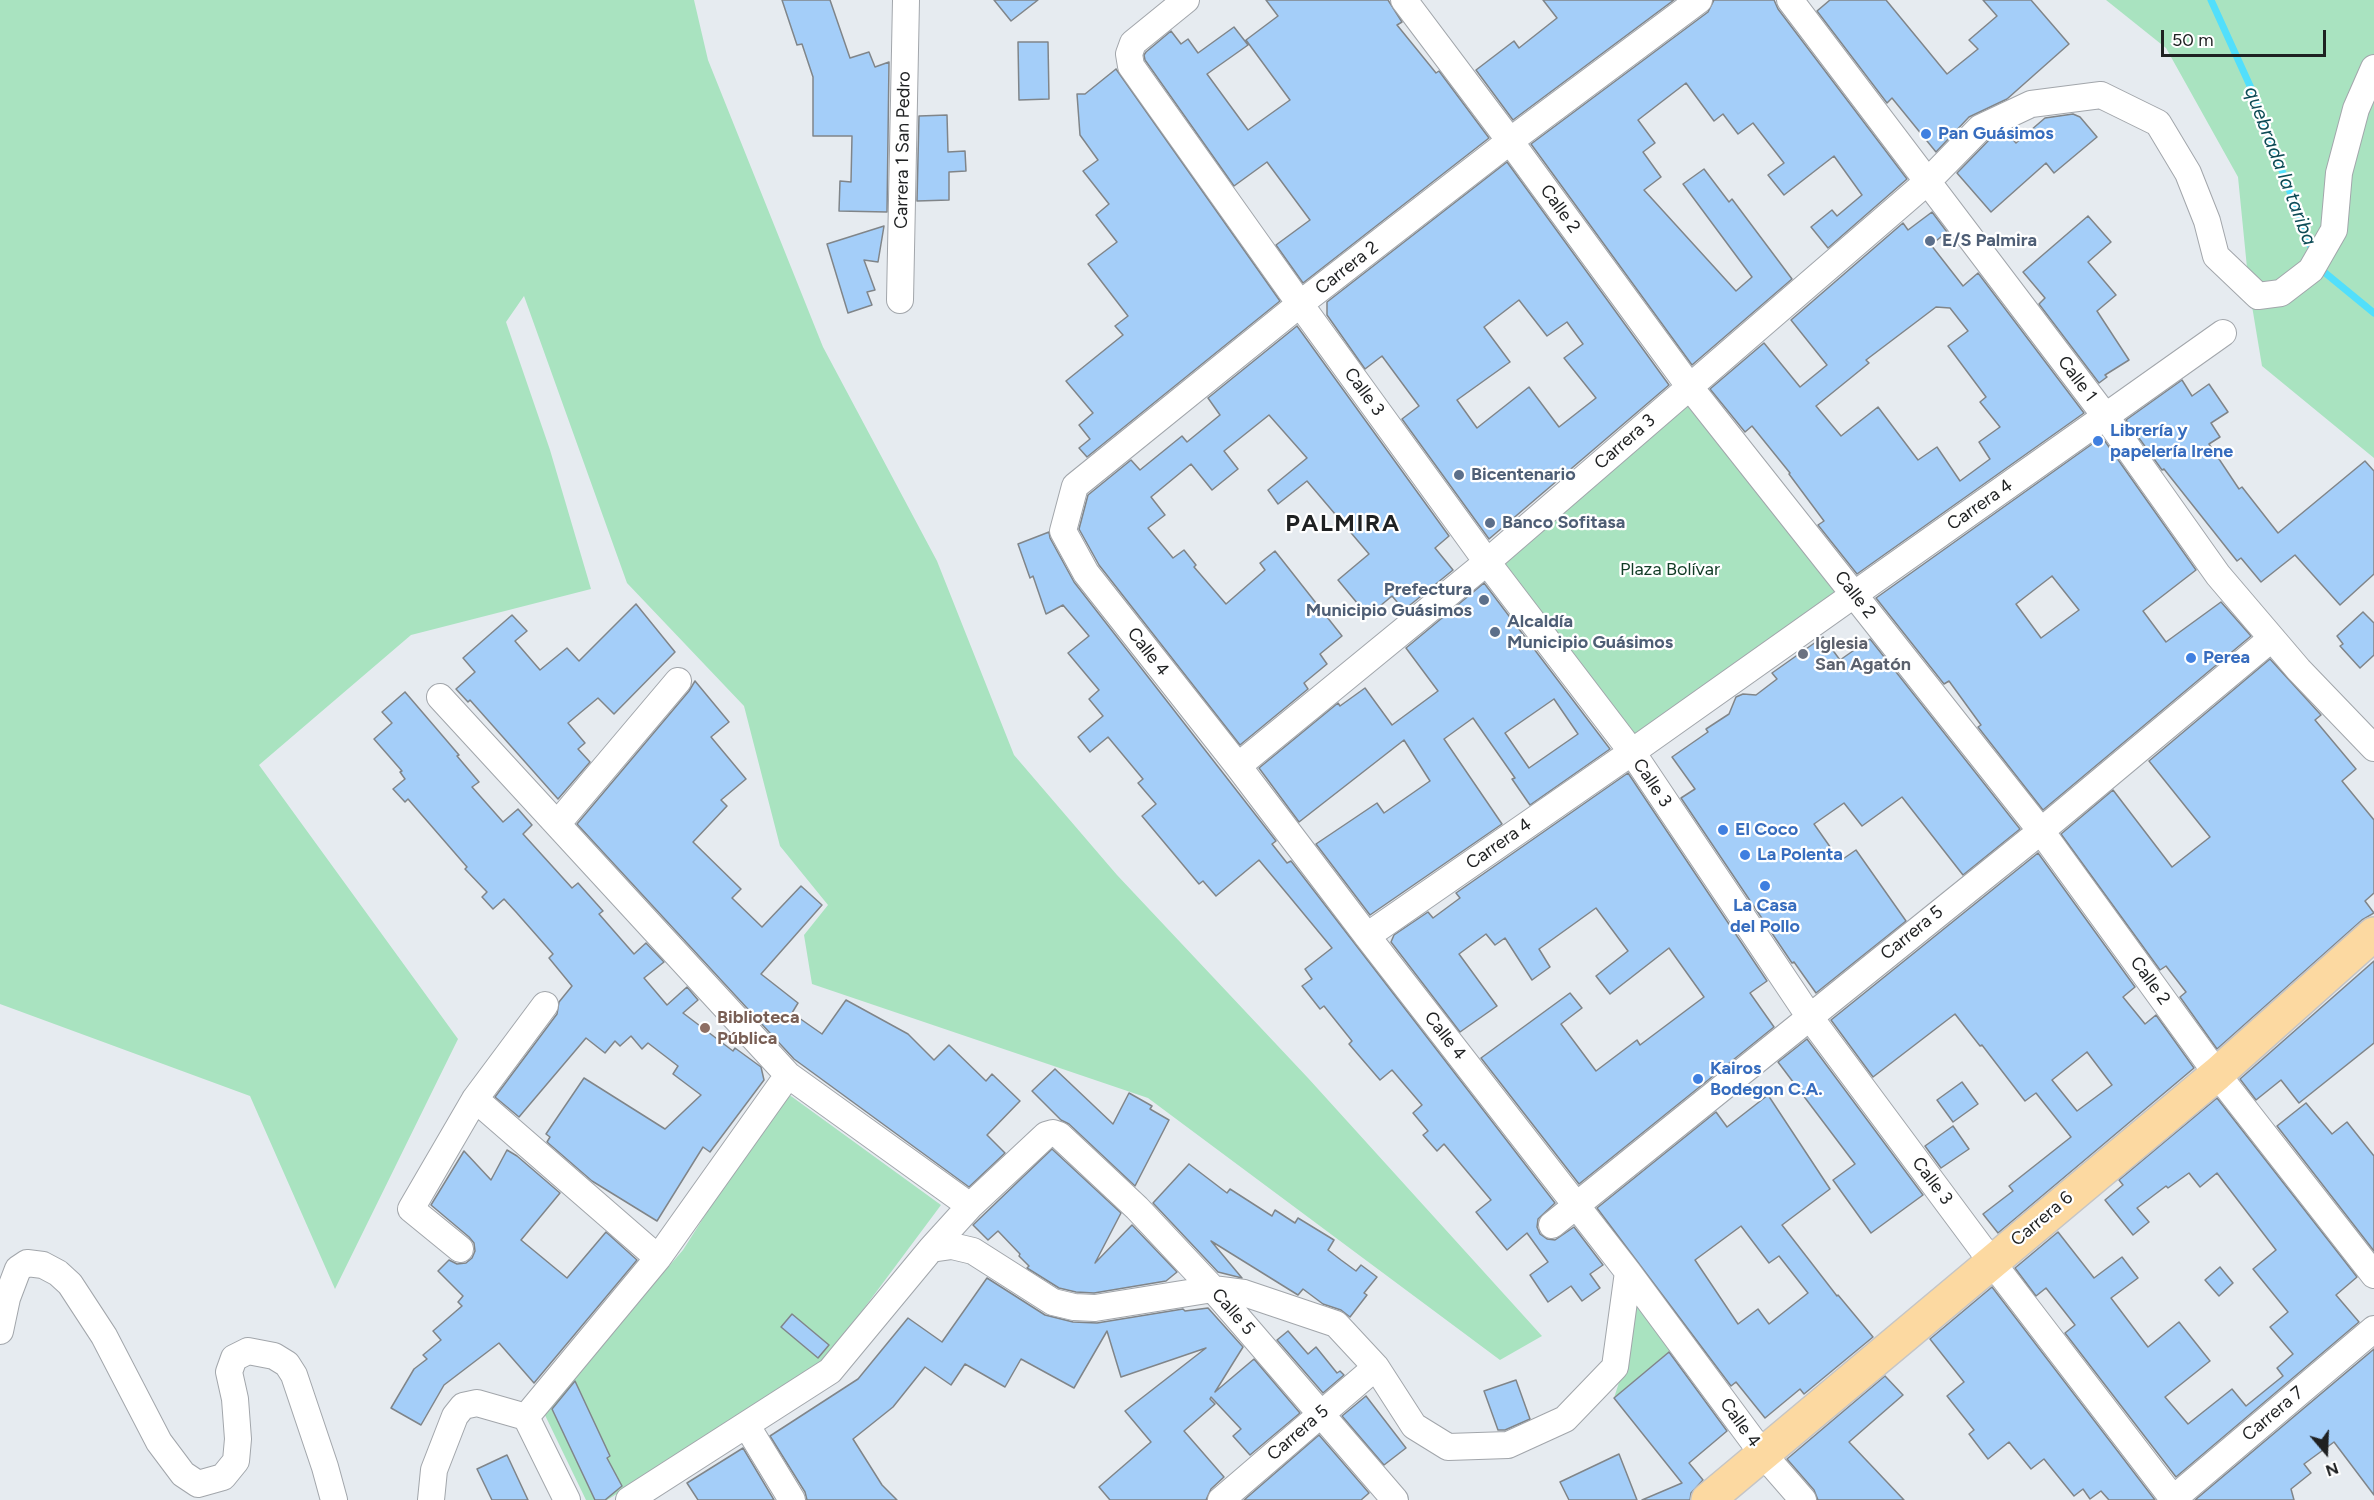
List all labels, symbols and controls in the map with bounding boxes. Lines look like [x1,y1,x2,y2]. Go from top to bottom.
scale bar [2164,18,2329,56]
text: 50 m [2172,29,2214,51]
street label: Carrera 1 San Pedro [891,71,915,229]
water label: quebrada la tariba [2239,83,2321,249]
place label: Pan Guásimos [1938,123,2054,145]
marker: Pan Guásimos [1919,127,1933,141]
street label: Calle 2 [1535,181,1585,237]
place label: E/S Palmira [1942,230,2037,252]
marker: E/S Palmira [1923,234,1937,248]
street label: Carrera 2 [1311,237,1383,299]
street label: Calle 1 [2053,352,2101,406]
street label: Calle 3 [1339,364,1389,420]
street label: Carrera 3 [1590,410,1660,474]
place label: Librería y papelería Irene [2110,420,2233,462]
marker: Librería y papelería Irene [2091,434,2105,448]
place label: Bicentenario [1471,464,1576,486]
marker: Bicentenario [1452,468,1466,482]
street label: Carrera 4 [1943,475,2017,535]
district label: PALMIRA [1285,510,1401,538]
place label: Banco Sofitasa [1502,512,1625,534]
marker: Banco Sofitasa [1483,516,1497,530]
park label: Plaza Bolívar [1620,559,1720,581]
street label: Calle 2 [1830,567,1880,623]
place label: Prefectura Municipio Guásimos [1306,579,1472,622]
marker: Prefectura Municipio Guásimos [1477,593,1491,607]
place label: Alcaldía Municipio Guásimos [1507,611,1673,654]
street label: Calle 4 [1122,623,1174,681]
marker: Alcaldía Municipio Guásimos [1488,625,1502,639]
place label: Iglesia San Agatón [1815,633,1911,676]
marker: Iglesia San Agatón [1796,647,1810,661]
place label: Perea [2203,647,2250,669]
marker: Perea [2184,651,2198,665]
street label: Calle 3 [1628,755,1676,811]
street label: Carrera 4 [1462,814,1536,874]
place label: El Coco [1735,819,1798,841]
marker: El Coco [1716,823,1730,837]
place label: La Polenta [1757,844,1843,866]
marker: La Polenta [1738,848,1752,862]
marker: La Casa del Pollo [1758,879,1772,893]
place label: La Casa del Pollo [1730,895,1800,938]
street label: Carrera 5 [1876,901,1948,965]
street label: Calle 2 [2125,953,2175,1009]
place label: Biblioteca Pública [717,1007,800,1050]
street label: Calle 4 [1419,1007,1471,1065]
marker: Biblioteca Pública [698,1021,712,1035]
place label: Kairos Bodegon C.A. [1710,1058,1823,1100]
marker: Kairos Bodegon C.A. [1691,1072,1705,1086]
street label: Calle 3 [1907,1153,1957,1209]
street label: Carrera 6 [2007,1187,2077,1251]
street label: Calle 5 [1207,1284,1259,1340]
street label: Carrera 7 [2238,1382,2308,1446]
street label: Calle 4 [1715,1394,1765,1452]
street label: Carrera 5 [1263,1401,1333,1465]
north arrow [2296,1422,2356,1482]
text: N [2323,1458,2341,1480]

